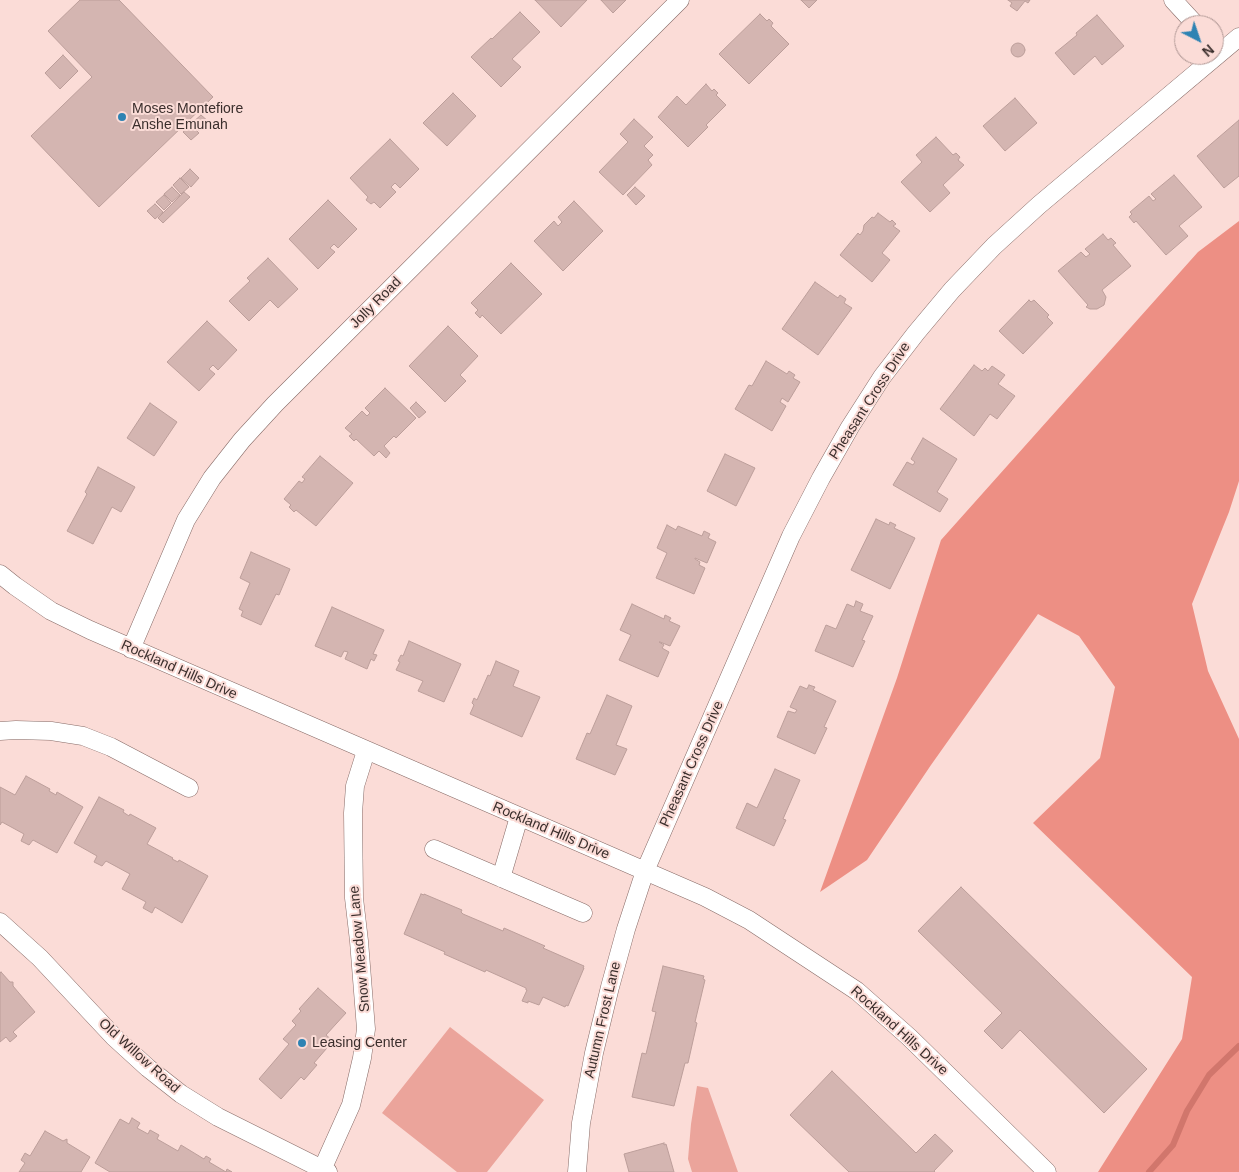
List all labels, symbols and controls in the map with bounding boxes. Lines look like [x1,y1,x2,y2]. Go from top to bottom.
north arrow [1174,15,1224,65]
text: N [1199,41,1217,60]
place label: Moses Montefiore Anshe Emunah [132,101,243,134]
marker: Moses Montefiore Anshe Emunah [116,111,128,123]
street label: Jolly Road [347,274,405,332]
street label: Pheasant Cross Drive [826,339,914,463]
street label: Rockland Hills Drive [118,637,240,703]
street label: Pheasant Cross Drive [657,698,727,830]
street label: Rockland Hills Drive [490,799,612,863]
street label: Snow Meadow Lane [346,885,374,1013]
street label: Autumn Frost Lane [581,960,625,1080]
street label: Rockland Hills Drive [847,983,951,1079]
street label: Old Willow Road [95,1015,183,1097]
place label: Leasing Center [312,1035,407,1051]
marker: Leasing Center [296,1037,308,1049]

